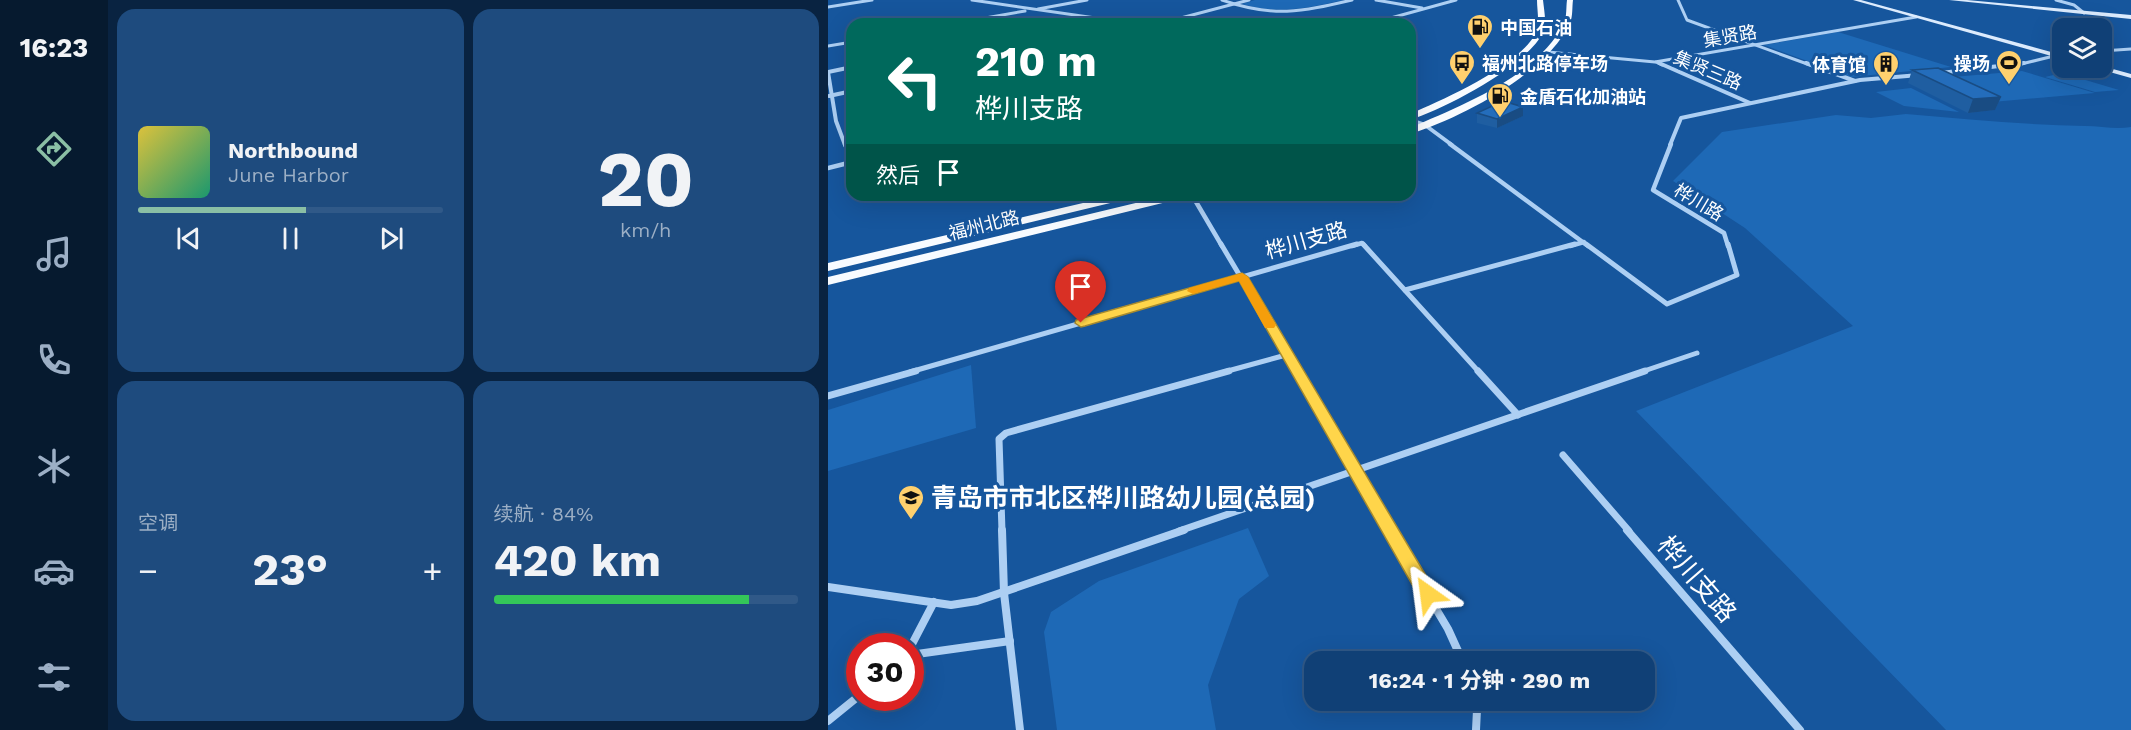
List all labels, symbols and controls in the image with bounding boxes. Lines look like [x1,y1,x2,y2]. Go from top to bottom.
fuel station icon: 中国石油 [1465,12,1495,50]
place label: 中国石油 [1500,17,1572,38]
map controls [2052,18,2112,78]
button: layers [2052,18,2112,78]
street label: 集贤路 [1702,21,1758,51]
text: 16:23 [20,32,88,64]
text: 210 m [975,37,1097,86]
icon: left [876,42,954,120]
street label: 集贤三路 [1671,46,1745,94]
bus stop icon: 福州北路停车场 [1447,48,1477,86]
sports icon: 操场 [1994,48,2024,86]
building icon: 体育馆 [1871,49,1901,87]
place label: 福州北路停车场 [1482,53,1608,74]
place label: 操场 [1954,53,1990,74]
place label: 体育馆 [1812,54,1866,75]
fuel station icon: 金盾石化加油站 [1485,81,1515,119]
place label: 金盾石化加油站 [1520,86,1646,107]
text: 桦川支路 [975,93,1083,125]
icon: directions [33,128,75,170]
text: 20 [597,133,694,225]
text: Northbound [228,138,358,163]
icon: arrive [932,156,965,189]
text: June Harbor [228,163,349,187]
text: 然后 [876,163,920,188]
street label: 桦川路 [1670,179,1728,225]
street label: 福州北路 [947,206,1021,244]
street label: 桦川支路 [1262,216,1350,264]
text: km/h [620,218,672,242]
icon: previous [172,222,205,255]
icon: pause [274,222,307,255]
icon: next [375,222,408,255]
icon: music [33,233,75,275]
pin [1055,261,1106,323]
icon: arrive [1064,270,1097,303]
icon: phone [33,339,75,381]
icon: climate [33,445,75,487]
school or university icon: 青岛市市北区桦川路幼儿园(总园) [896,483,926,521]
place label: 青岛市市北区桦川路幼儿园(总园) [931,483,1315,513]
text: 续航 · 84% [494,502,593,526]
text: 空调 [138,511,178,535]
street label: 桦川支路 [1652,530,1742,628]
text: 420 km [494,534,661,587]
text: 23° [252,543,328,596]
icon: car [33,550,75,592]
text: − [138,551,158,590]
text: + [423,551,443,590]
position arrow [1396,562,1460,626]
speed limit sign: 30 [846,633,924,711]
icon: filters [33,656,75,698]
text: 16:24 · 1 分钟 · 290 m [1369,668,1590,693]

